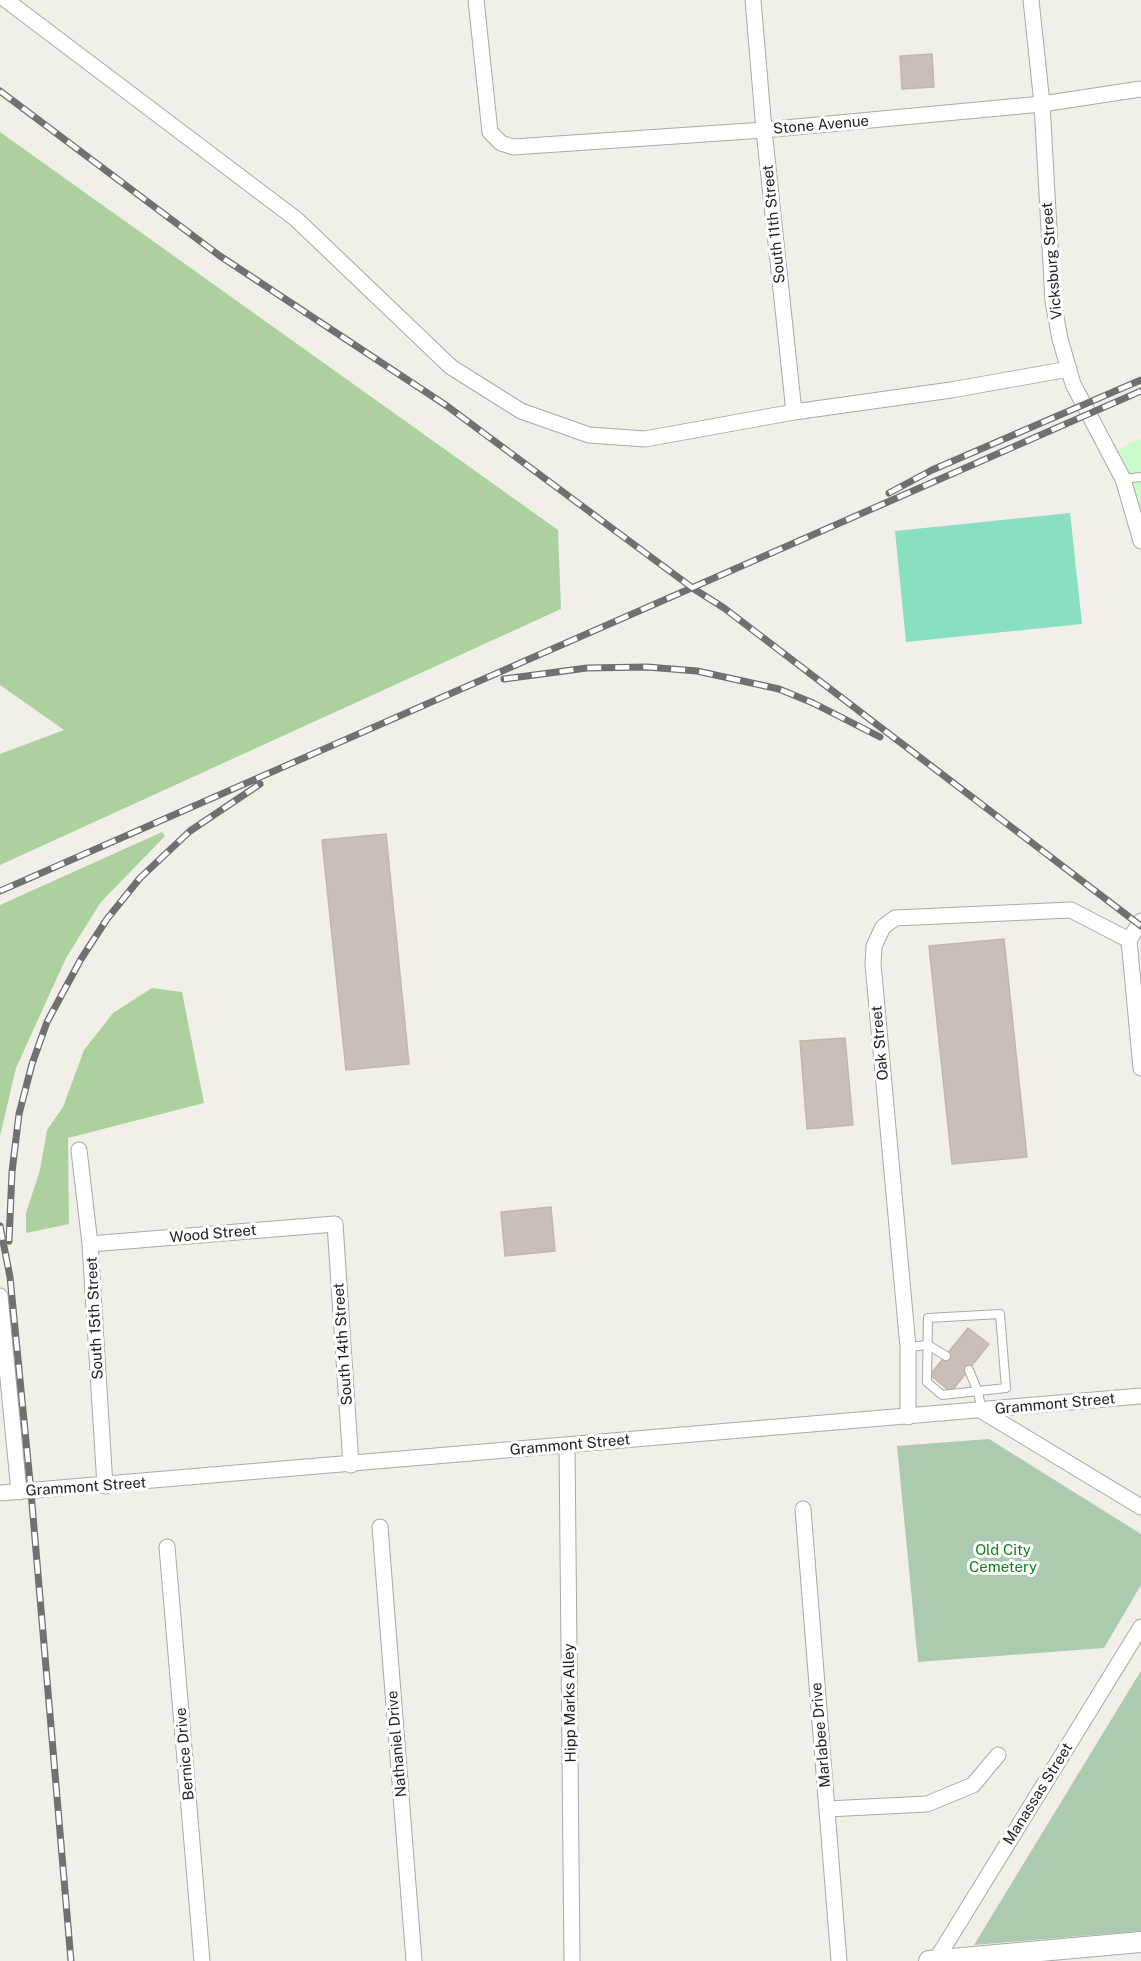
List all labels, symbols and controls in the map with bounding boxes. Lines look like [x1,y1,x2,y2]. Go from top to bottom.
street label: Stone Avenue [772,112,870,138]
street label: South 11th Street [759,164,789,284]
street label: Vicksburg Street [1038,202,1066,320]
street label: Oak Street [868,1005,892,1081]
street label: Wood Street [169,1221,257,1247]
street label: South 15th Street [83,1256,107,1380]
street label: South 14th Street [330,1282,356,1406]
street label: Grammont Street [994,1390,1116,1418]
street label: Grammont Street [509,1431,631,1459]
street label: Grammont Street [25,1474,147,1500]
park label: Old City Cemetery [969,1541,1037,1576]
street label: Hipp Marks Alley [560,1643,580,1763]
street label: Marlabee Drive [807,1682,835,1788]
street label: Nathaniel Drive [383,1690,411,1798]
street label: Bernice Drive [172,1707,198,1801]
street label: Manassas Street [999,1740,1077,1848]

